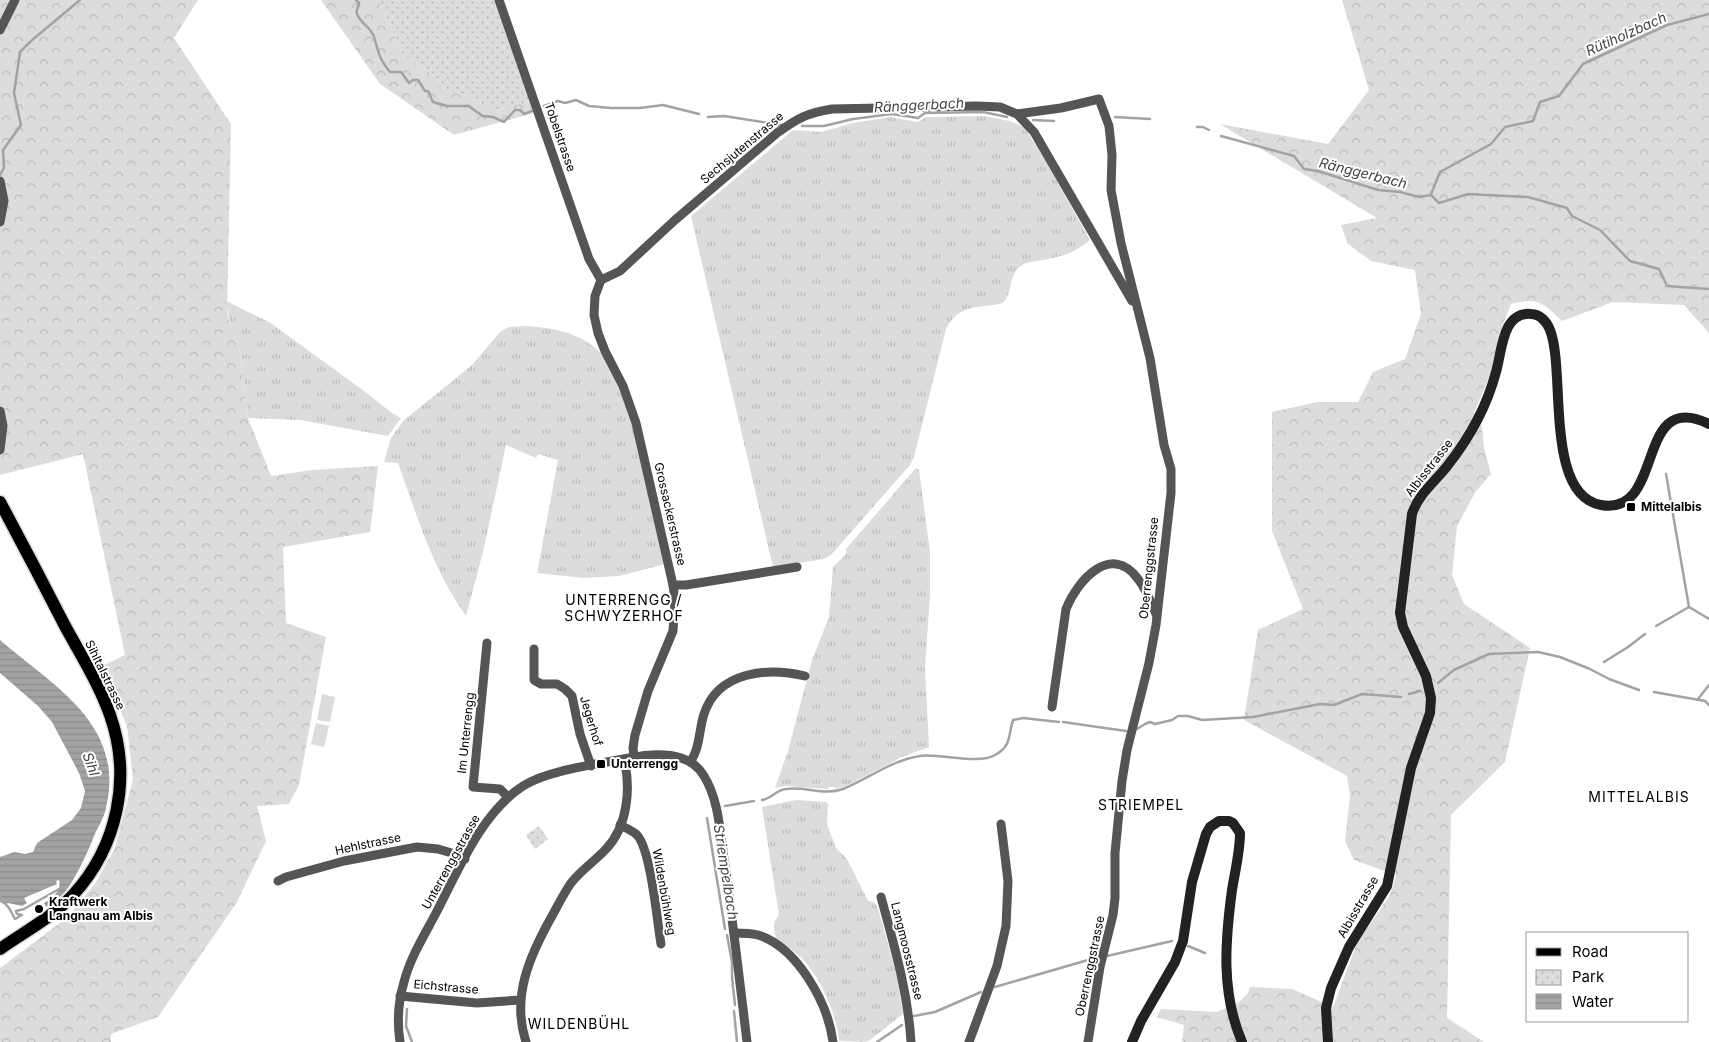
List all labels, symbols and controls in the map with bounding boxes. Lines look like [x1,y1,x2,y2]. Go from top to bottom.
water label: Rütiholzbach [1583,8,1669,59]
water label: Ränggerbach [874,94,964,115]
street label: Tobelstrasse [542,100,579,174]
street label: Sechsjutenstrasse [697,108,786,187]
water label: Ränggerbach [1317,153,1409,192]
street label: Albisstrasse [1401,436,1456,499]
street label: Grossackerstrasse [651,461,690,567]
place label: Mittelalbis [1641,499,1702,514]
marker: Mittelalbis [1625,501,1637,513]
street label: Oberrenggstrasse [1136,516,1161,620]
district label: UNTERRENGG / SCHWYZERHOF [564,591,684,624]
street label: Sihltalstrasse [82,638,129,712]
street label: Im Unterrengg [454,692,477,774]
street label: Jegerhof [577,694,606,748]
water label: Sihl [79,750,104,779]
place label: Unterrengg [611,756,678,771]
marker: Unterrengg [595,758,607,770]
district label: MITTELALBIS [1588,788,1690,805]
district label: STRIEMPEL [1098,796,1184,813]
street label: Unterrenggstrasse [418,812,483,912]
water label: Striempelbach [711,823,742,921]
street label: Hehlstrasse [334,829,402,858]
street label: Wildenbühlweg [650,848,679,936]
street label: Albisstrasse [1334,873,1381,940]
place label: Kraftwerk Langnau am Albis [49,894,153,923]
street label: Langmoosstrasse [888,900,927,1001]
marker: Kraftwerk Langnau am Albis [33,903,45,915]
street label: Oberrenggstrasse [1072,914,1108,1018]
legend [1526,932,1689,1022]
text: Road [1572,942,1608,961]
text: Park [1572,967,1605,986]
street label: Eichstrasse [413,976,479,997]
text: Water [1572,992,1614,1011]
district label: WILDENBÜHL [528,1015,630,1032]

